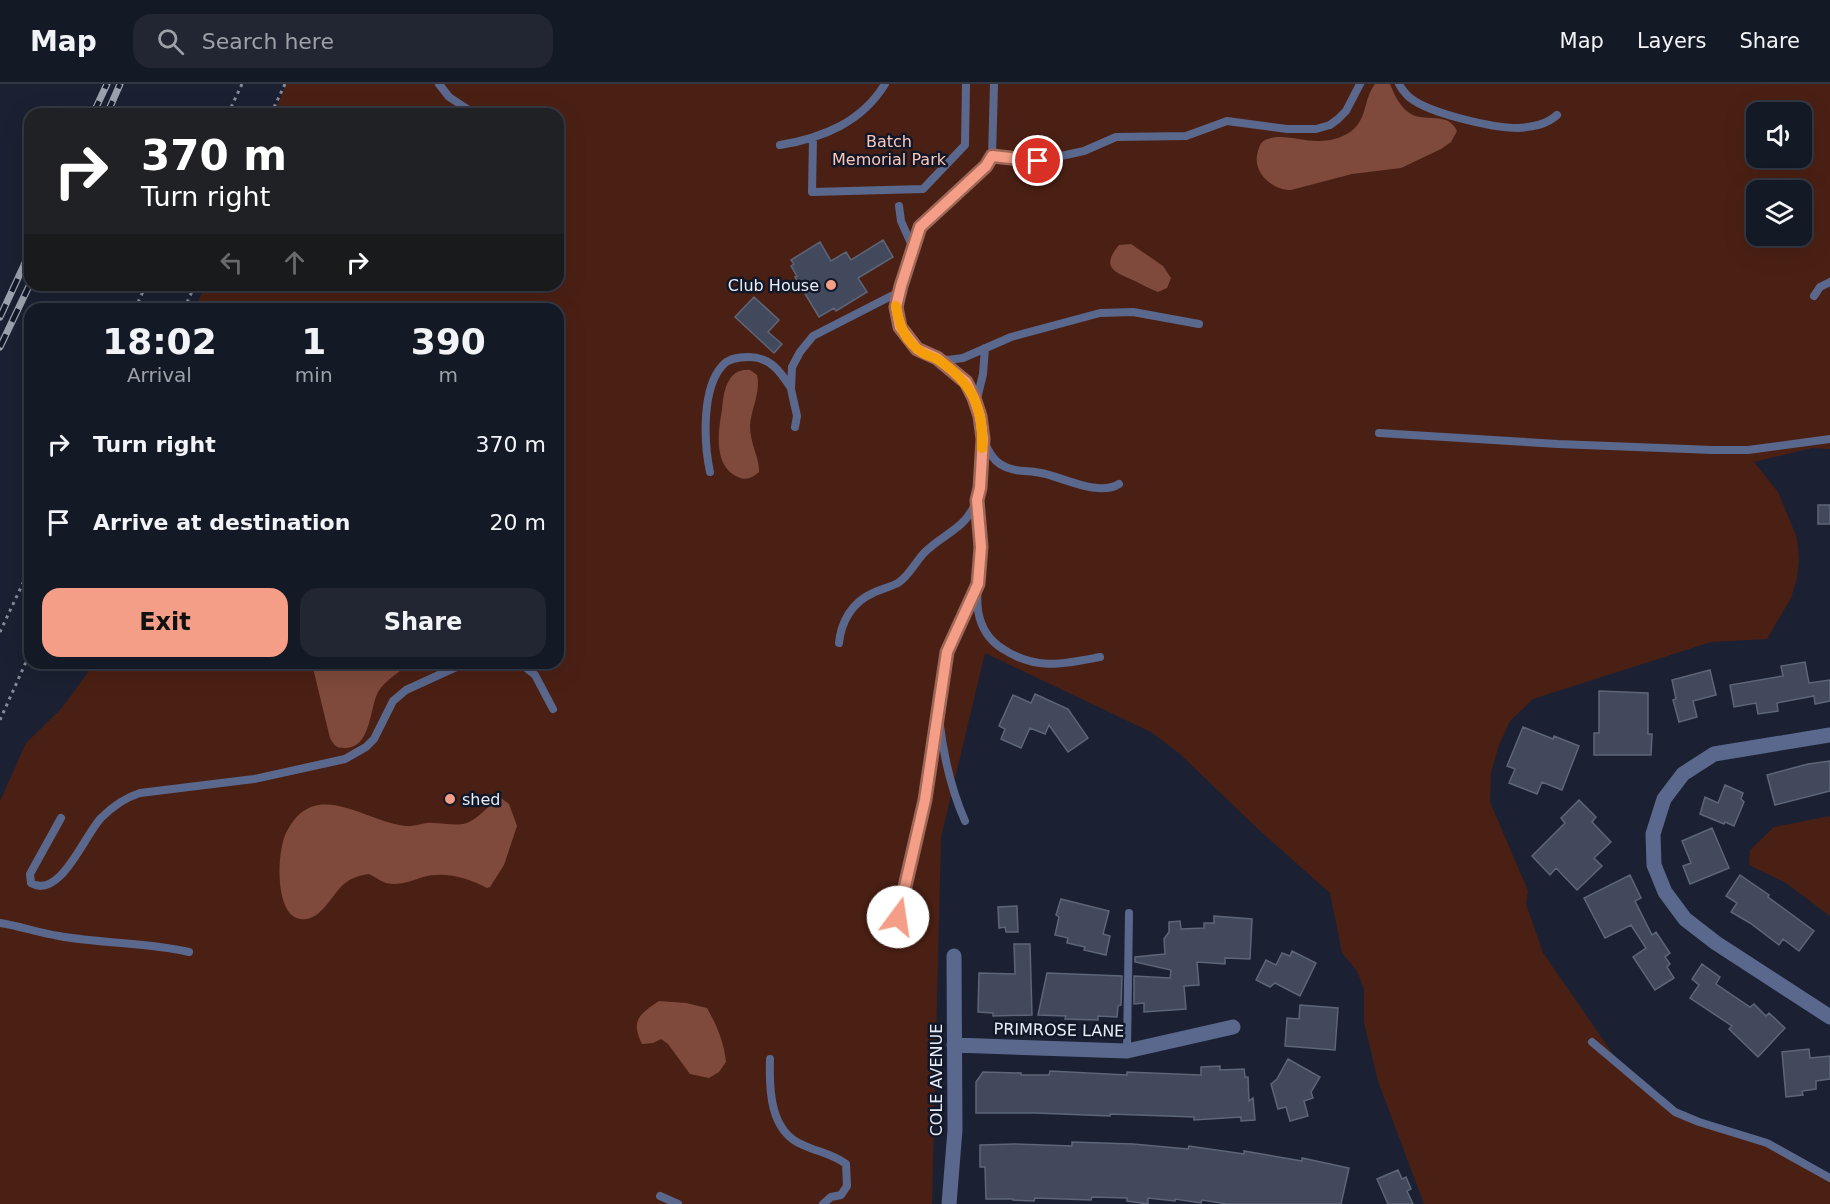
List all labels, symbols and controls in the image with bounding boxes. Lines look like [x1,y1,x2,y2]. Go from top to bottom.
search box [133,14,553,68]
text: Map [30,25,97,58]
icon: search [154,25,187,58]
text: Search here [202,29,334,54]
text: Map [1560,29,1604,53]
text: Layers [1637,29,1706,53]
text: Share [1739,29,1800,53]
map controls [1746,102,1812,246]
button: sound [1746,102,1812,168]
text: 370 m [141,131,287,180]
icon: right [42,132,120,210]
park label: Batch Memorial Park [832,132,947,169]
pin [1012,135,1063,186]
icon: arrive [1021,144,1054,177]
button: layers [1746,180,1812,246]
text: Turn right [141,181,270,212]
icon: left [215,246,248,279]
icon: ahead [278,246,311,279]
icon: right [341,246,374,279]
place label: Club House [728,276,819,295]
marker: Club House [824,278,838,292]
text: 18:02 [102,321,217,362]
text: 1 [301,321,326,362]
text: 390 [411,321,486,362]
text: Arrival [127,363,192,387]
text: min [295,363,333,387]
text: m [439,363,458,387]
icon: right [42,428,75,461]
text: Turn right [93,432,216,457]
text: 370 m [476,432,546,457]
icon: arrive [42,506,75,539]
text: Arrive at destination [93,510,350,535]
text: 20 m [490,510,546,535]
button: Exit [42,588,288,657]
button: Share [300,588,546,657]
place label: shed [462,790,500,809]
marker: shed [443,792,457,806]
position arrow [866,885,930,949]
street label: PRIMROSE LANE [994,1019,1124,1041]
street label: COLE AVENUE [927,1024,946,1136]

